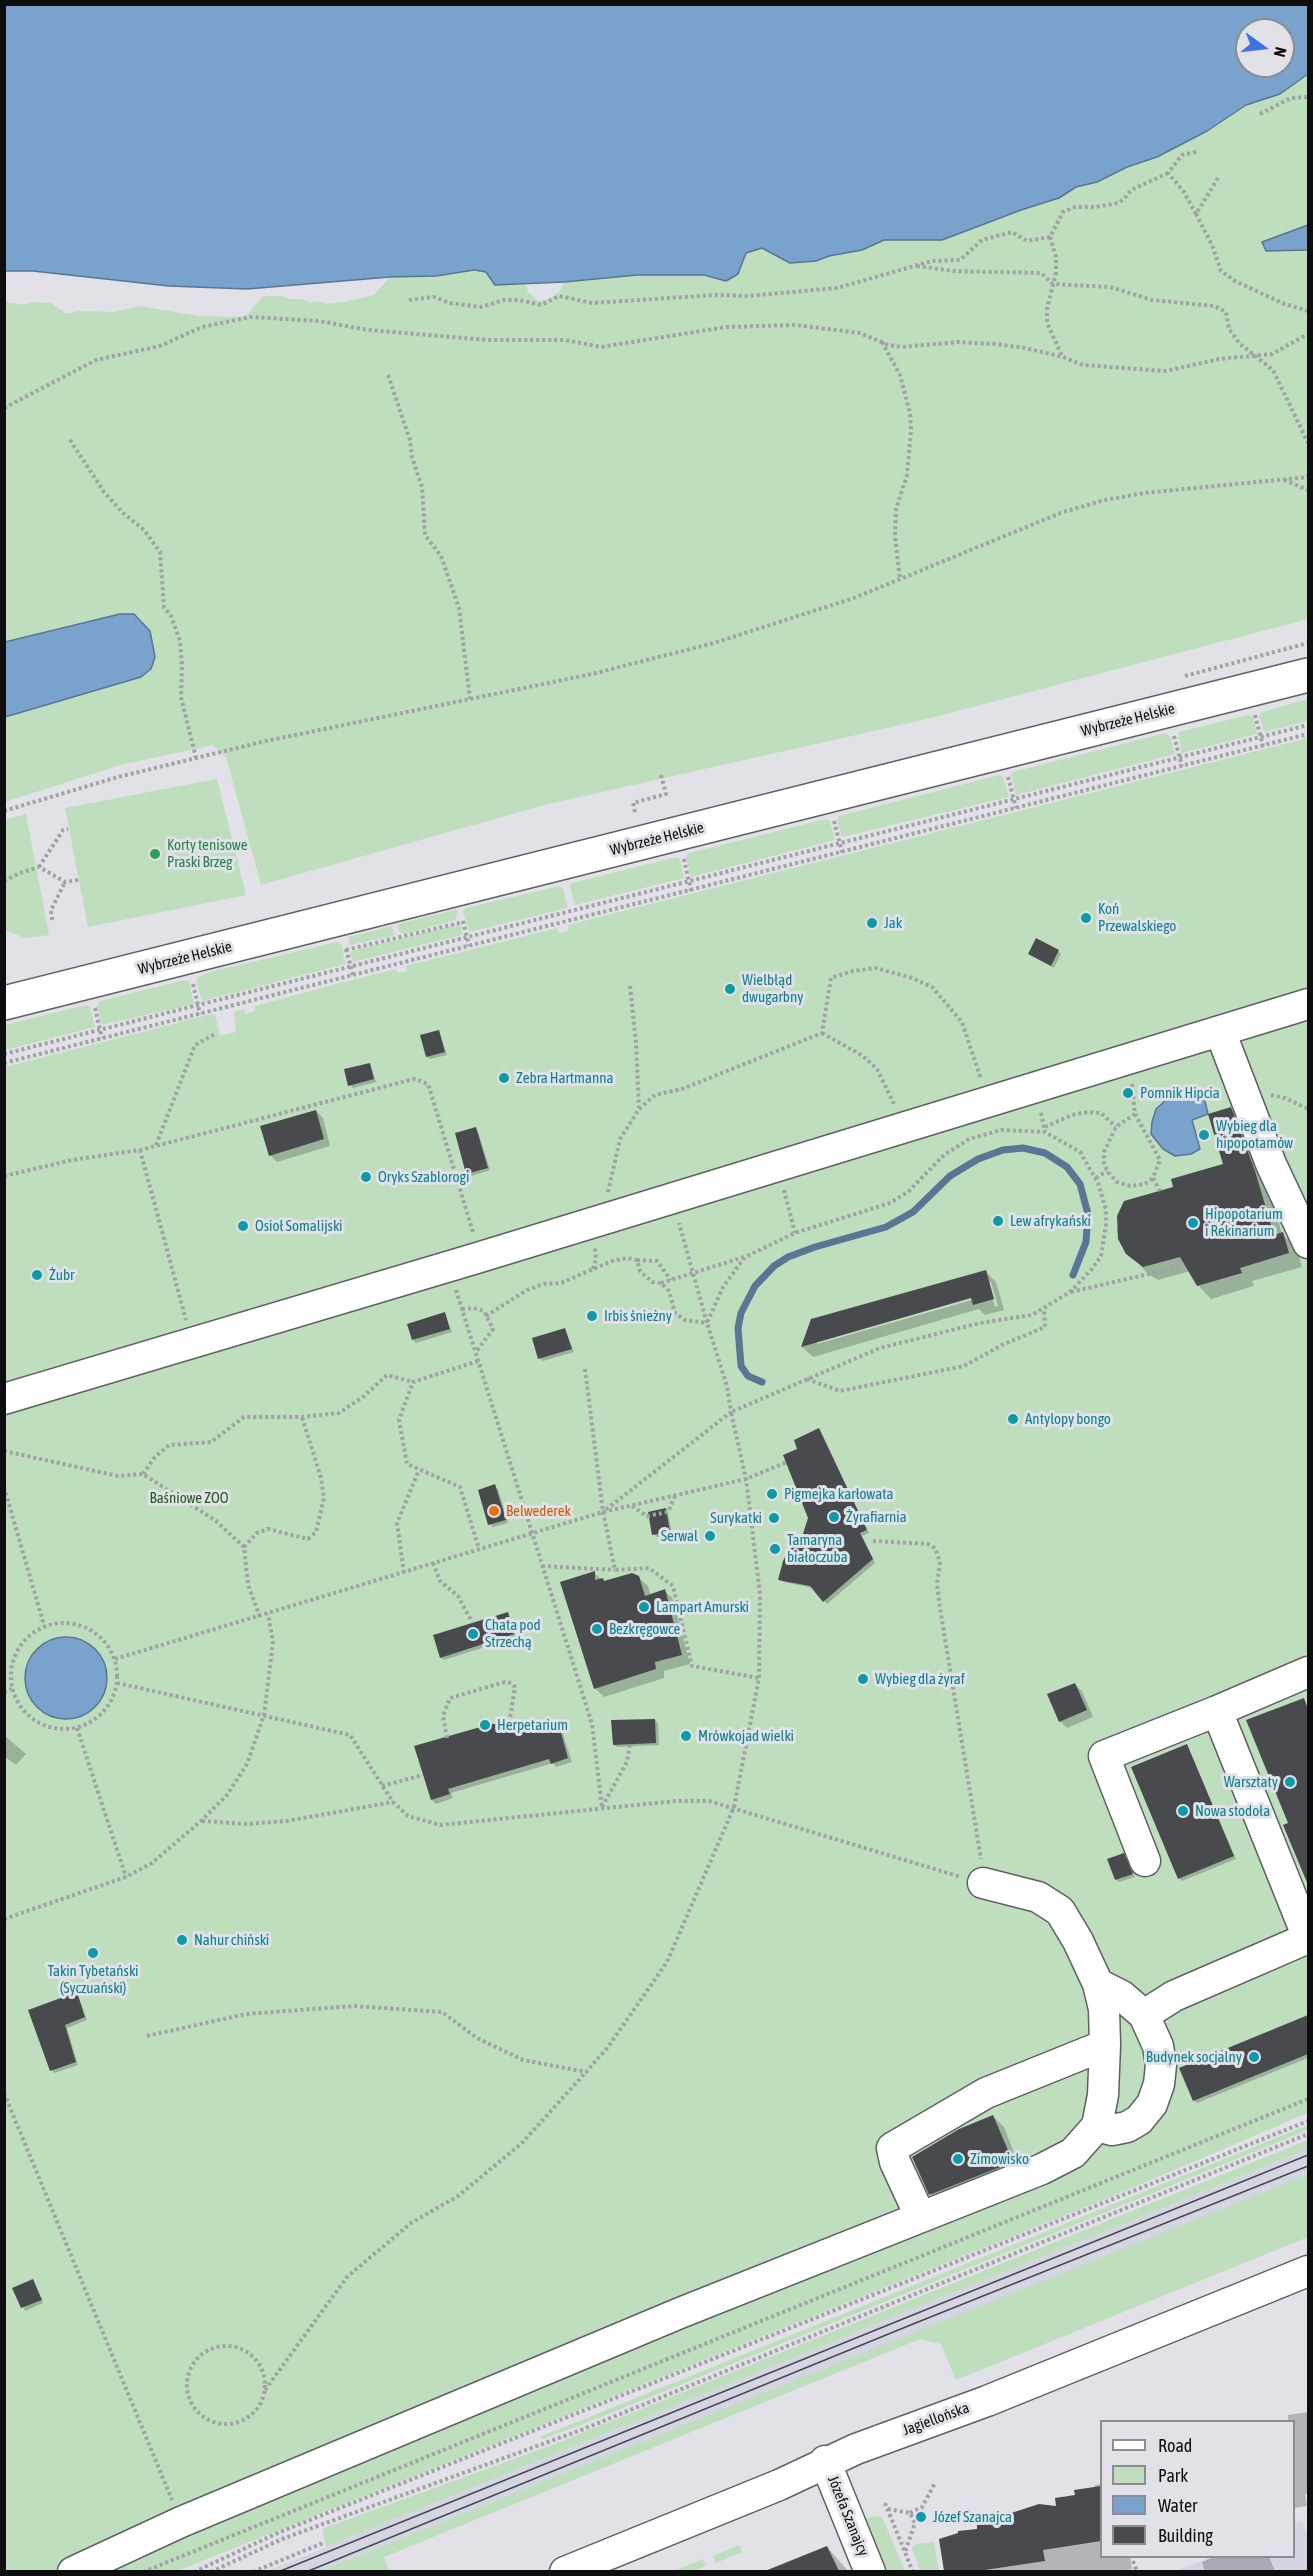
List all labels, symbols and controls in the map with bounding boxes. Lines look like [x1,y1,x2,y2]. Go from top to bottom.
north arrow [1235,18,1295,78]
text: N [1271,45,1290,59]
street label: Wybrzeże Helskie [1079,700,1177,740]
street label: Wybrzeże Helskie [608,819,706,859]
place label: Korty tenisowe Praski Brzeg [167,836,247,871]
marker: Korty tenisowe Praski Brzeg [148,847,162,861]
place label: Koń Przewalskiego [1098,900,1176,935]
marker: Koń Przewalskiego [1079,911,1093,925]
place label: Jak [884,914,902,932]
marker: Jak [865,916,879,930]
street label: Wybrzeże Helskie [136,938,234,978]
place label: Wielbłąd dwugarbny [742,971,803,1006]
marker: Wielbłąd dwugarbny [723,982,737,996]
place label: Zebra Hartmanna [516,1069,613,1087]
marker: Zebra Hartmanna [497,1071,511,1085]
place label: Pomnik Hipcia [1140,1084,1220,1102]
marker: Pomnik Hipcia [1121,1086,1135,1100]
place label: Wybieg dla hipopotamów [1216,1117,1293,1152]
marker: Wybieg dla hipopotamów [1197,1128,1211,1142]
place label: Oryks Szablorogi [378,1168,469,1186]
marker: Oryks Szablorogi [359,1170,373,1184]
place label: Hipopotarium i Rekinarium [1205,1205,1283,1240]
place label: Lew afrykański [1010,1212,1091,1230]
marker: Lew afrykański [991,1214,1005,1228]
marker: Hipopotarium i Rekinarium [1186,1216,1200,1230]
place label: Osioł Somalijski [255,1217,342,1235]
marker: Osioł Somalijski [236,1219,250,1233]
place label: Żubr [49,1266,75,1284]
marker: Żubr [30,1268,44,1282]
place label: Irbis śnieżny [604,1307,672,1325]
marker: Irbis śnieżny [585,1309,599,1323]
place label: Antylopy bongo [1025,1410,1111,1428]
marker: Antylopy bongo [1006,1412,1020,1426]
place label: Pigmejka karłowata [784,1485,893,1503]
marker: Pigmejka karłowata [765,1487,779,1501]
park label: Baśniowe ZOO [150,1489,228,1507]
place label: Belwederek [506,1502,571,1520]
marker: Belwederek [487,1504,501,1518]
place label: Żyrafiarnia [846,1508,907,1526]
place label: Surykatki [710,1509,762,1527]
marker: Żyrafiarnia [827,1510,841,1524]
marker: Surykatki [767,1511,781,1525]
place label: Serwal [661,1527,698,1545]
marker: Serwal [703,1529,717,1543]
place label: Tamaryna białoczuba [787,1531,848,1566]
marker: Tamaryna białoczuba [768,1542,782,1556]
place label: Lampart Amurski [656,1598,749,1616]
marker: Lampart Amurski [637,1600,651,1614]
place label: Chata pod Strzechą [485,1616,541,1651]
place label: Bezkręgowce [609,1620,680,1638]
marker: Bezkręgowce [590,1622,604,1636]
marker: Chata pod Strzechą [466,1627,480,1641]
place label: Wybieg dla żyraf [875,1670,965,1688]
marker: Wybieg dla żyraf [856,1672,870,1686]
place label: Herpetarium [497,1716,568,1734]
marker: Herpetarium [478,1718,492,1732]
place label: Mrówkojad wielki [698,1727,794,1745]
marker: Mrówkojad wielki [679,1729,693,1743]
place label: Warsztaty [1224,1773,1278,1791]
marker: Warsztaty [1283,1775,1297,1789]
place label: Nowa stodoła [1195,1802,1270,1820]
marker: Nowa stodoła [1176,1804,1190,1818]
place label: Nahur chiński [194,1931,269,1949]
marker: Nahur chiński [175,1933,189,1947]
marker: Takin Tybetański (Syczuański) [86,1946,100,1960]
place label: Takin Tybetański (Syczuański) [48,1962,138,1997]
place label: Budynek socjalny [1146,2048,1242,2066]
marker: Budynek socjalny [1247,2050,1261,2064]
place label: Zimowisko [970,2150,1029,2168]
marker: Zimowisko [951,2152,965,2166]
street label: Jagiellońska [900,2399,972,2439]
legend [1100,2420,1295,2558]
text: Road [1158,2435,1192,2456]
text: Park [1158,2465,1188,2486]
street label: Józefa Szanajcy [824,2473,872,2559]
text: Water [1158,2495,1197,2516]
place label: Józef Szanajca [933,2508,1012,2526]
marker: Józef Szanajca [914,2510,928,2524]
text: Building [1158,2525,1213,2546]

